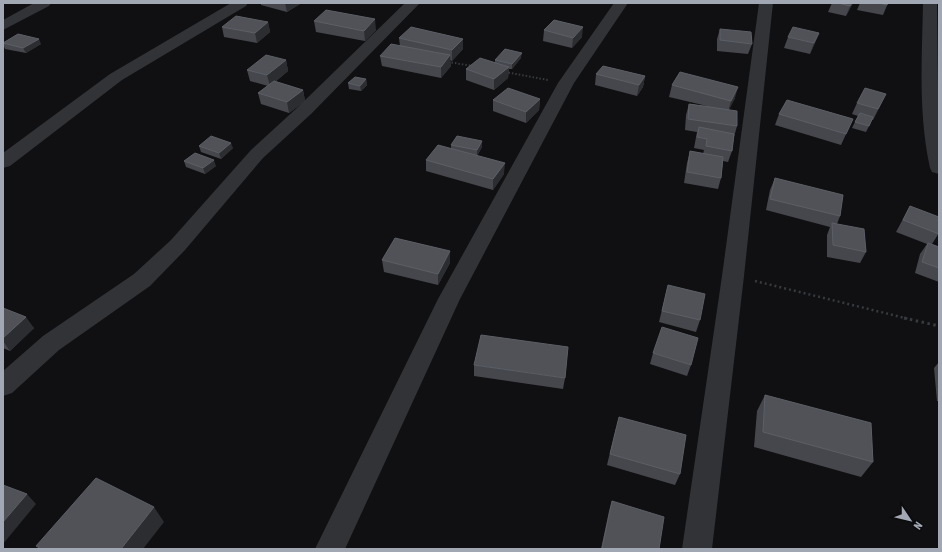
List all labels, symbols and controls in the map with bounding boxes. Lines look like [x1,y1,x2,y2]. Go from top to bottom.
north arrow [890,500,930,540]
text: N [911,520,925,532]

